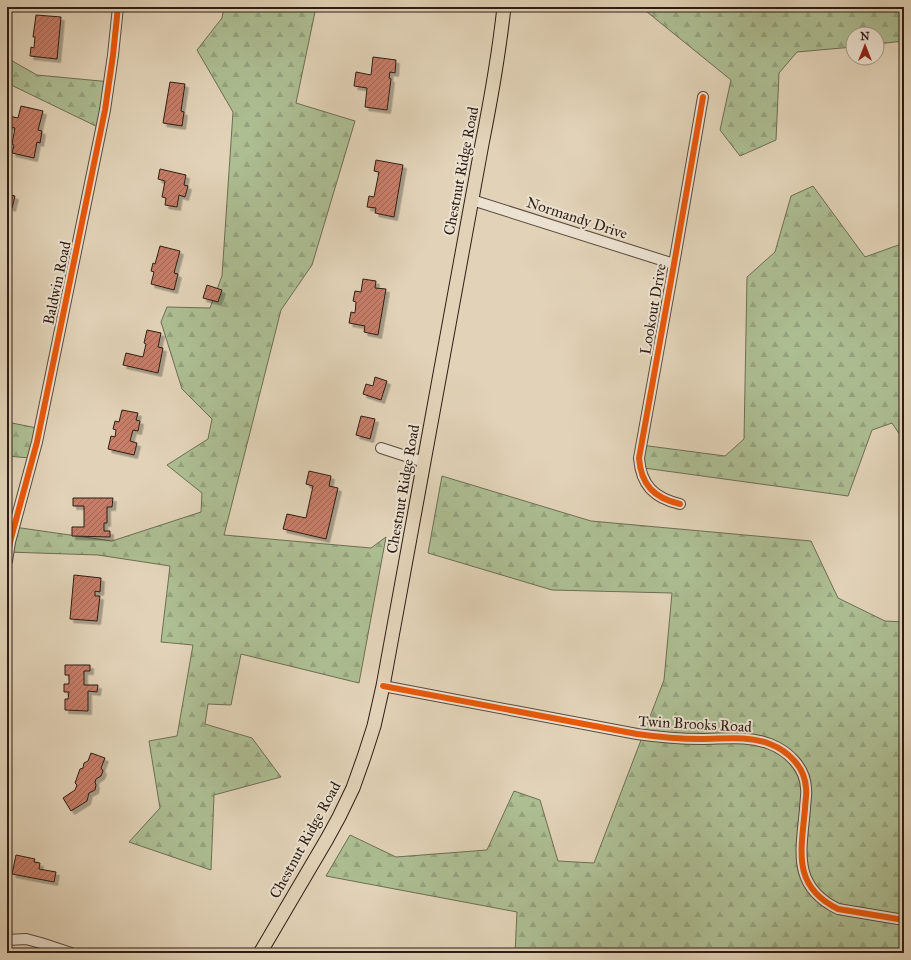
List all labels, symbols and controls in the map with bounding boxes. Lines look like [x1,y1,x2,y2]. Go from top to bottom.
north arrow [845,26,885,66]
text: N [860,30,870,43]
street label: Chestnut Ridge Road [440,105,482,237]
street label: Normandy Drive [524,193,630,243]
street label: Baldwin Road [39,239,75,326]
street label: Lookout Drive [636,262,670,356]
street label: Chestnut Ridge Road [383,423,423,555]
street label: Twin Brooks Road [638,712,753,736]
street label: Chestnut Ridge Road [265,778,345,902]

